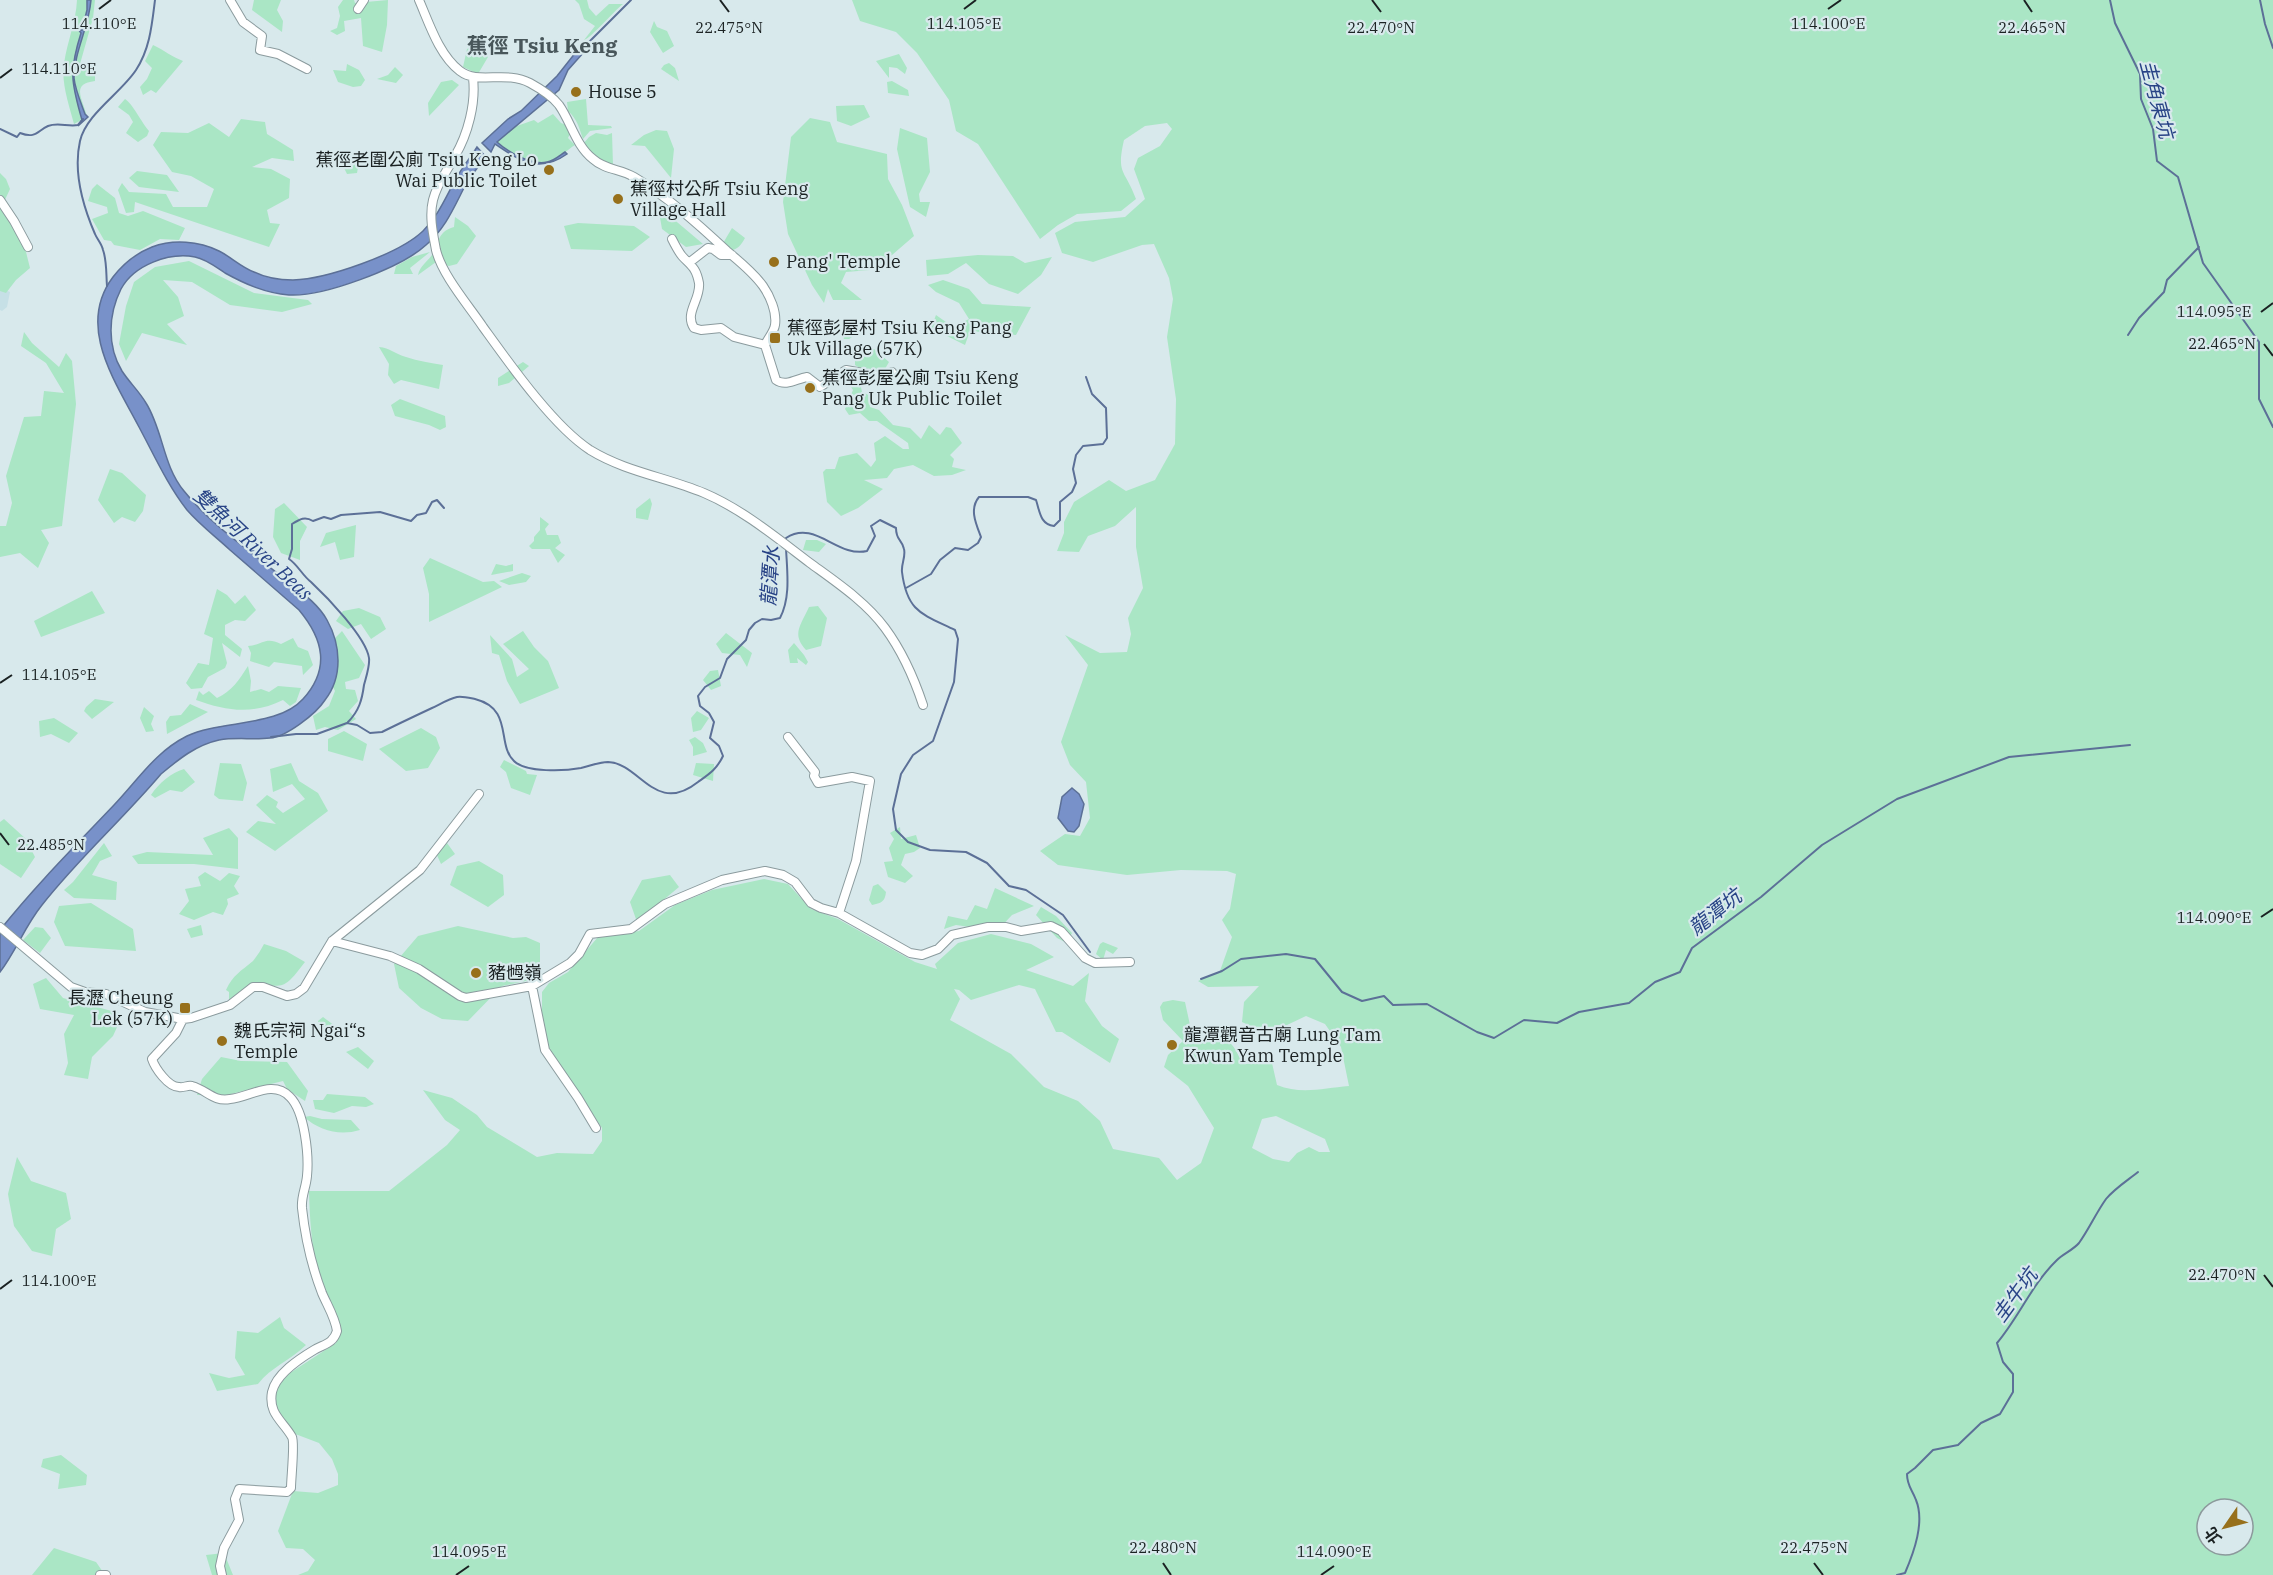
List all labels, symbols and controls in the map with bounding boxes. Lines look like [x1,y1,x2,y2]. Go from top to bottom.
text: 114.110°E [62,14,136,33]
text: 114.105°E [927,14,1001,33]
text: 114.100°E [1791,14,1865,33]
text: 22.475°N [695,18,763,37]
text: 22.470°N [1347,18,1415,37]
text: 22.465°N [1998,18,2066,37]
district label: 蕉徑 Tsiu Keng [467,31,618,59]
water label: 圭角東坑 [2134,57,2182,144]
text: 114.110°E [22,59,96,78]
place label: House 5 [588,80,657,103]
marker: House 5 [569,85,583,99]
place label: 蕉徑老圍公廁 Tsiu Keng Lo Wai Public Toilet [316,148,537,192]
marker: 蕉徑老圍公廁 Tsiu Keng Lo Wai Public Toilet [542,163,556,177]
place label: 蕉徑村公所 Tsiu Keng Village Hall [630,177,809,221]
marker: 蕉徑村公所 Tsiu Keng Village Hall [611,192,625,206]
place label: Pang' Temple [786,250,901,273]
marker: Pang' Temple [767,255,781,269]
text: 114.095°E [2177,302,2251,321]
place label: 蕉徑彭屋村 Tsiu Keng Pang Uk Village (57K) [787,316,1012,360]
marker: 蕉徑彭屋村 Tsiu Keng Pang Uk Village (57K) [768,331,782,345]
text: 22.465°N [2188,334,2256,353]
place label: 蕉徑彭屋公廁 Tsiu Keng Pang Uk Public Toilet [822,366,1019,410]
marker: 蕉徑彭屋公廁 Tsiu Keng Pang Uk Public Toilet [803,381,817,395]
water label: 雙魚河 River Beas [188,482,319,606]
water label: 龍潭水 [754,544,785,607]
text: 114.105°E [22,665,96,684]
text: 22.485°N [17,835,85,854]
water label: 龍潭坑 [1683,881,1749,941]
text: 114.090°E [2177,908,2251,927]
place label: 豬乸嶺 [488,961,542,984]
marker: 豬乸嶺 [469,966,483,980]
place label: 長瀝 Cheung Lek (57K) [68,986,173,1030]
marker: 長瀝 Cheung Lek (57K) [178,1001,192,1015]
place label: 魏氏宗祠 Ngai“s Temple [234,1019,366,1063]
place label: 龍潭觀音古廟 Lung Tam Kwun Yam Temple [1184,1023,1381,1067]
marker: 魏氏宗祠 Ngai“s Temple [215,1034,229,1048]
marker: 龍潭觀音古廟 Lung Tam Kwun Yam Temple [1165,1038,1179,1052]
water label: 圭牛坑 [1986,1260,2045,1327]
text: 22.470°N [2188,1265,2256,1284]
text: 114.100°E [22,1271,96,1290]
north arrow [2195,1497,2255,1557]
text: 北 [2200,1523,2225,1548]
text: 22.480°N [1129,1538,1197,1557]
text: 22.475°N [1780,1538,1848,1557]
text: 114.095°E [432,1542,506,1561]
text: 114.090°E [1297,1542,1371,1561]

